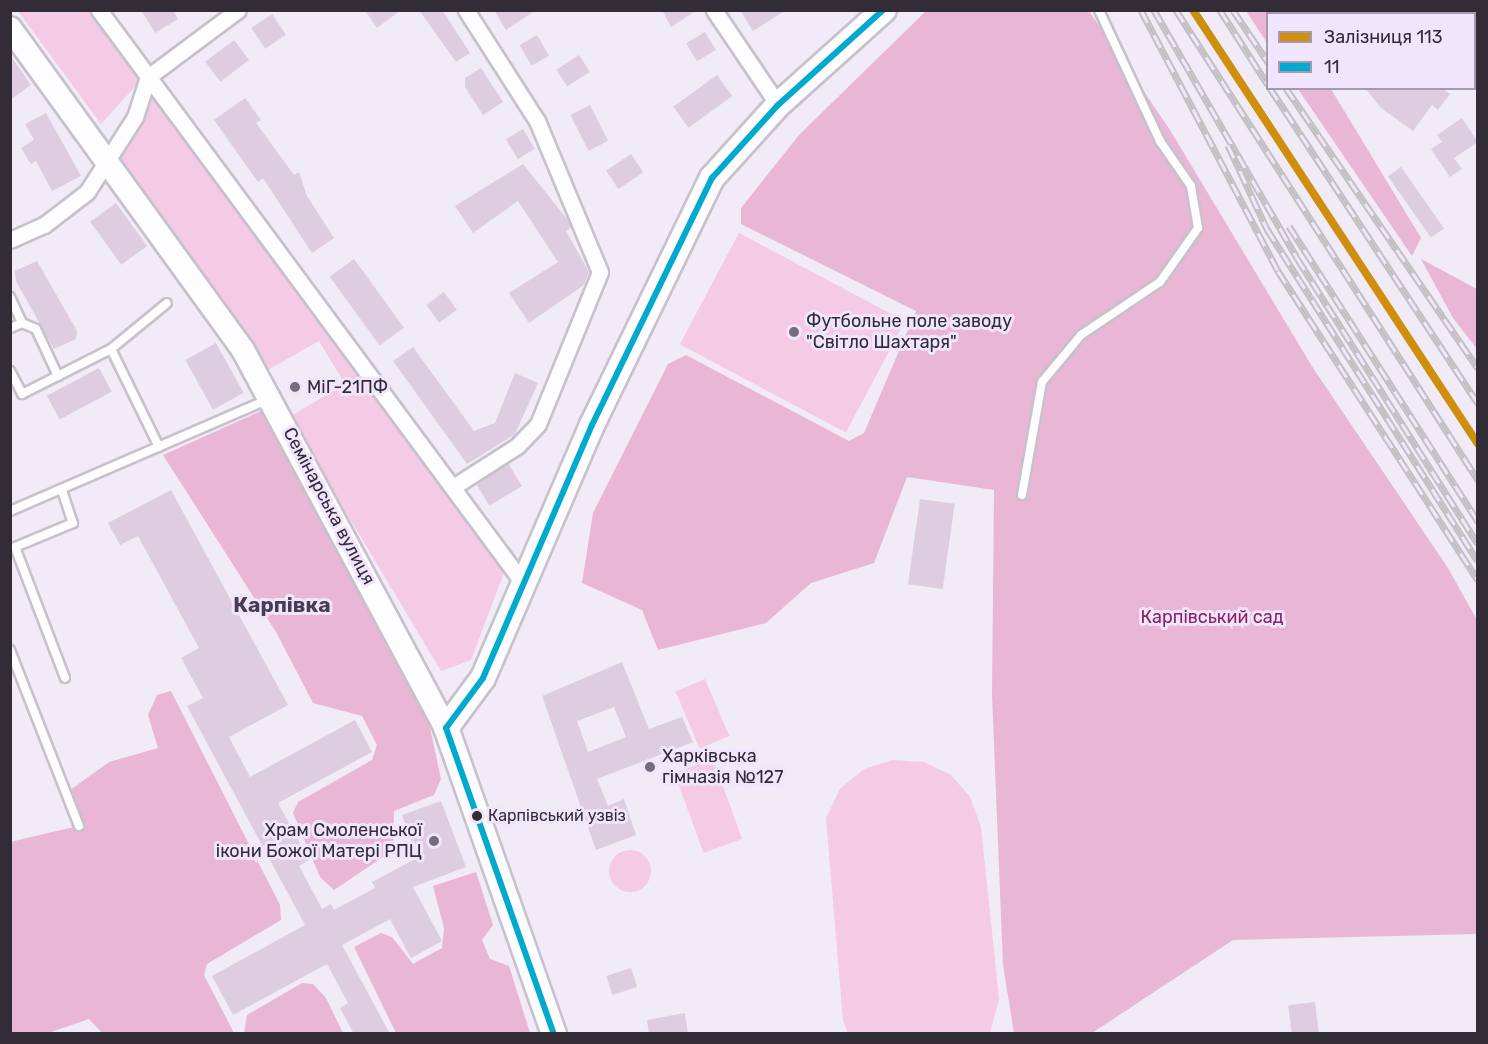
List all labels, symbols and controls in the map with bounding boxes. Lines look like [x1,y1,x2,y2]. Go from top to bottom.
legend [1266,12,1476,90]
text: Залізниця 113 [1324,26,1443,48]
text: 11 [1324,56,1339,78]
place label: Футбольне поле заводу "Світло Шахтаря" [806,311,1012,354]
marker: Футбольне поле заводу "Світло Шахтаря" [787,325,801,339]
place label: МіГ-21ПФ [307,376,388,398]
marker: МіГ-21ПФ [288,380,302,394]
street label: Семінарська вулиця [278,424,380,588]
district label: Карпівка [233,592,331,618]
park label: Карпівський сад [1141,606,1283,628]
place label: Харківська гімназія №127 [662,746,783,789]
marker: Харківська гімназія №127 [643,760,657,774]
place label: Карпівський узвіз [488,806,626,826]
marker: Карпівський узвіз [471,810,483,822]
place label: Храм Смоленської ікони Божої Матері РПЦ [216,820,422,862]
marker: Храм Смоленської ікони Божої Матері РПЦ [427,834,441,848]

